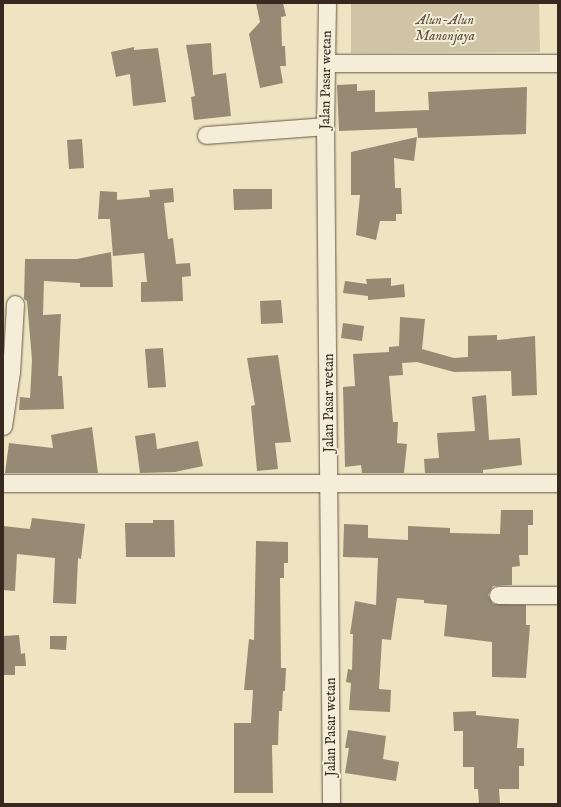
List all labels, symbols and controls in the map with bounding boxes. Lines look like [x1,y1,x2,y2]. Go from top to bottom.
park label: Alun-Alun Manonjaya [415,12,475,44]
street label: Jalan Pasar wetan [317,30,335,130]
street label: Jalan Pasar wetan [321,354,337,452]
street label: Jalan Pasar wetan [323,678,339,776]

